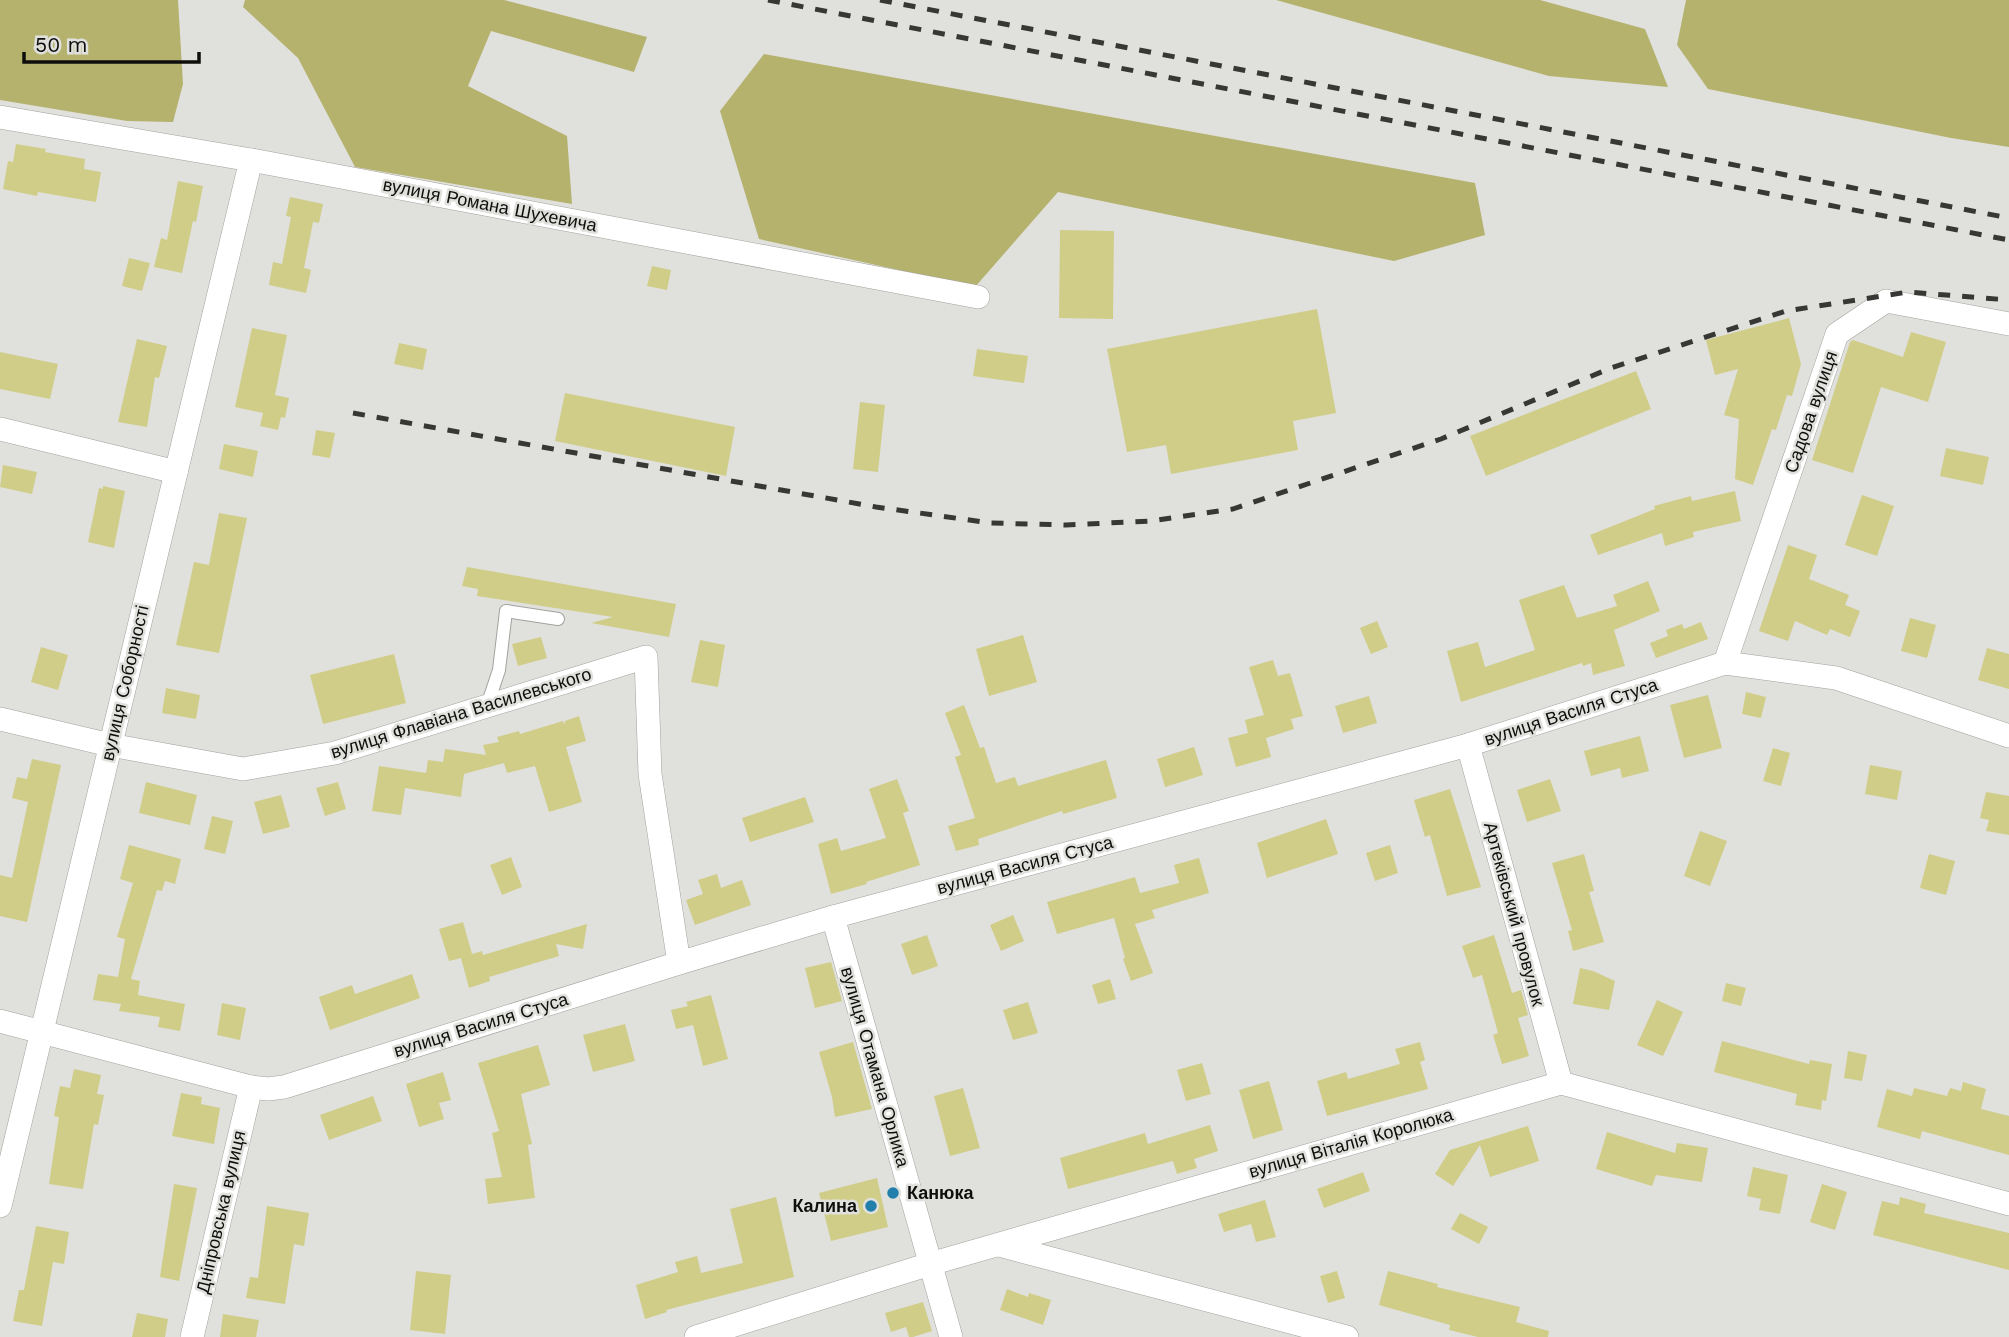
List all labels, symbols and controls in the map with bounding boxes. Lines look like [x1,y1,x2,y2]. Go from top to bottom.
scale bar [24,21,200,65]
text: 50 m [35,32,87,57]
street label: вулиця Романа Шухевича [381,173,600,236]
street label: Садова вулиця [1780,348,1841,476]
street label: вулиця Соборності [96,603,153,763]
street label: вулиця Флавіана Василевського [328,663,594,762]
street label: вулиця Василя Стуса [1481,673,1661,750]
street label: Артеківський провулок [1480,820,1549,1008]
street label: вулиця Василя Стуса [935,831,1116,898]
street label: вулиця Отамана Орлика [837,964,914,1170]
street label: вулиця Василя Стуса [391,988,572,1061]
street label: вулиця Віталія Королюка [1246,1103,1456,1182]
street label: Дніпровська вулиця [192,1128,249,1295]
place label: Канюка [907,1182,974,1203]
marker: Канюка [885,1185,901,1201]
place label: Калина [792,1195,858,1216]
marker: Калина [863,1198,879,1214]

